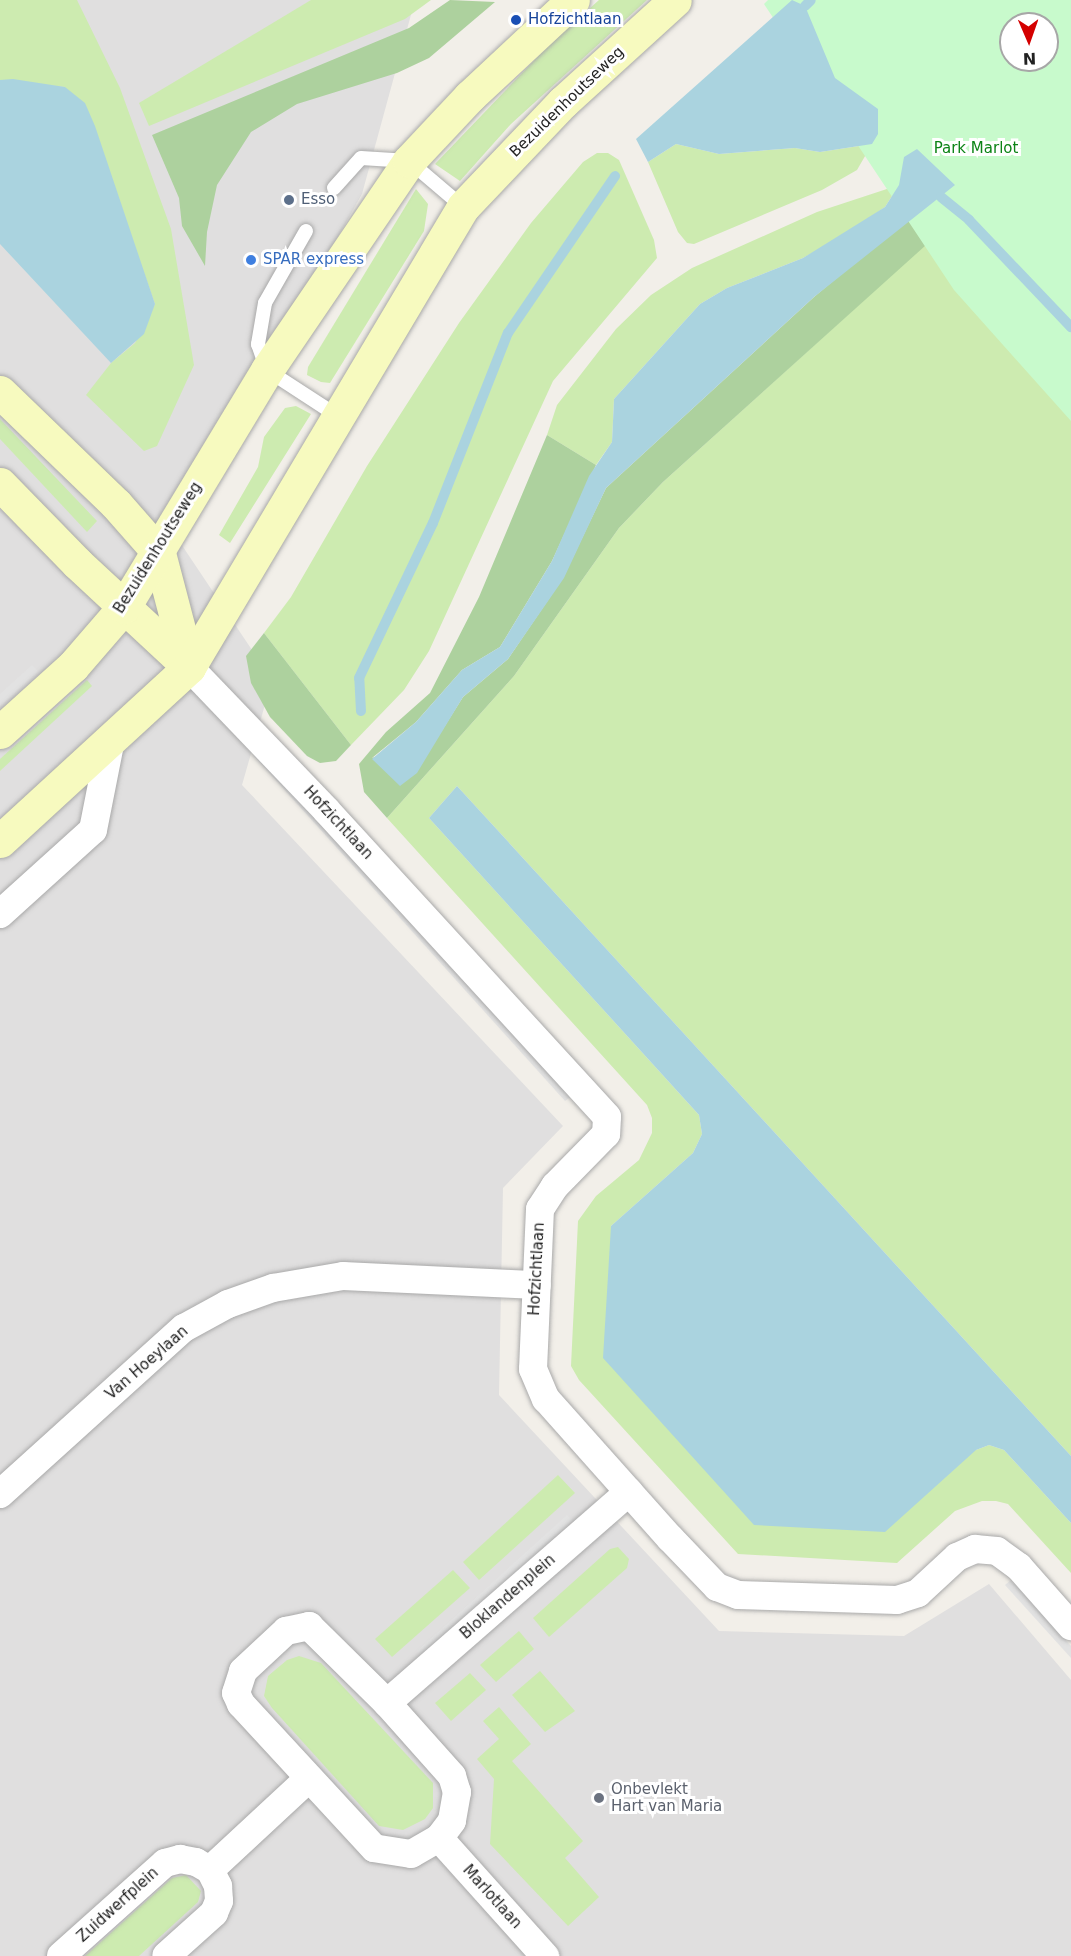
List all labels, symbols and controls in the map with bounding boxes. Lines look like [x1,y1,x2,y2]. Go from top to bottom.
place label: Hofzichtlaan [528,11,621,29]
north arrow [999,12,1059,72]
marker: Hofzichtlaan [509,13,523,27]
street label: Bezuidenhoutseweg [506,43,628,161]
text: N [1023,49,1037,68]
park label: Park Marlot [934,140,1018,158]
place label: Esso [301,191,335,209]
marker: Esso [282,193,296,207]
place label: SPAR express [263,251,364,269]
marker: SPAR express [244,253,258,267]
street label: Bezuidenhoutseweg [110,479,206,617]
street label: Hofzichtlaan [300,783,376,863]
street label: Hofzichtlaan [526,1222,548,1316]
street label: Van Hoeylaan [102,1322,192,1404]
street label: Bloklandenplein [457,1551,559,1643]
place label: Onbevlekt Hart van Maria [611,1780,722,1815]
marker: Onbevlekt Hart van Maria [592,1791,606,1805]
street label: Marlotlaan [459,1861,525,1933]
street label: Zuidwerfplein [74,1864,162,1946]

